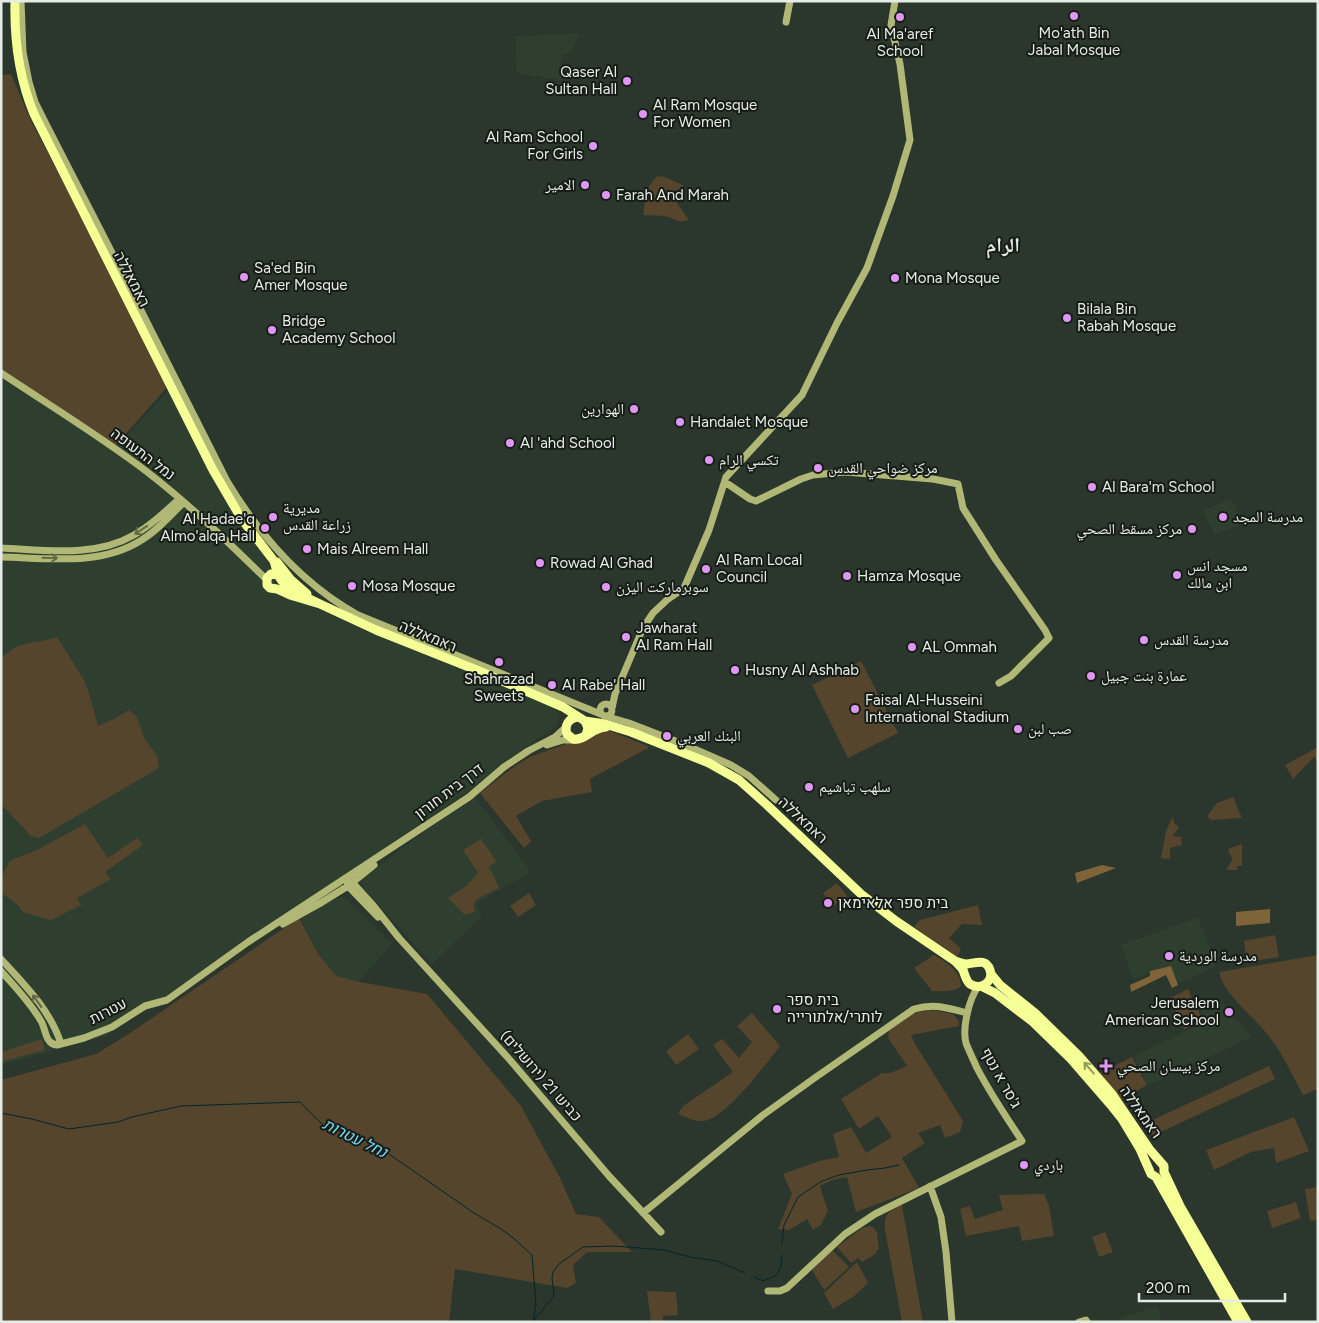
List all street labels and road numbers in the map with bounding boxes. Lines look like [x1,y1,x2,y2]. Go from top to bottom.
street label: ראמאללה [110,248,154,310]
street label: נמל התעופה [107,424,179,484]
street label: ראמאללה [397,616,459,656]
street label: דרך בית חורון [411,759,487,823]
street label: ראמאללה [775,793,831,847]
street label: עטרות [86,994,130,1028]
street label: כביש 21 (ירושלים) [496,1027,586,1125]
street label: ג'סר א נטף [977,1045,1025,1112]
street label: ראמאללה [1116,1082,1166,1142]

